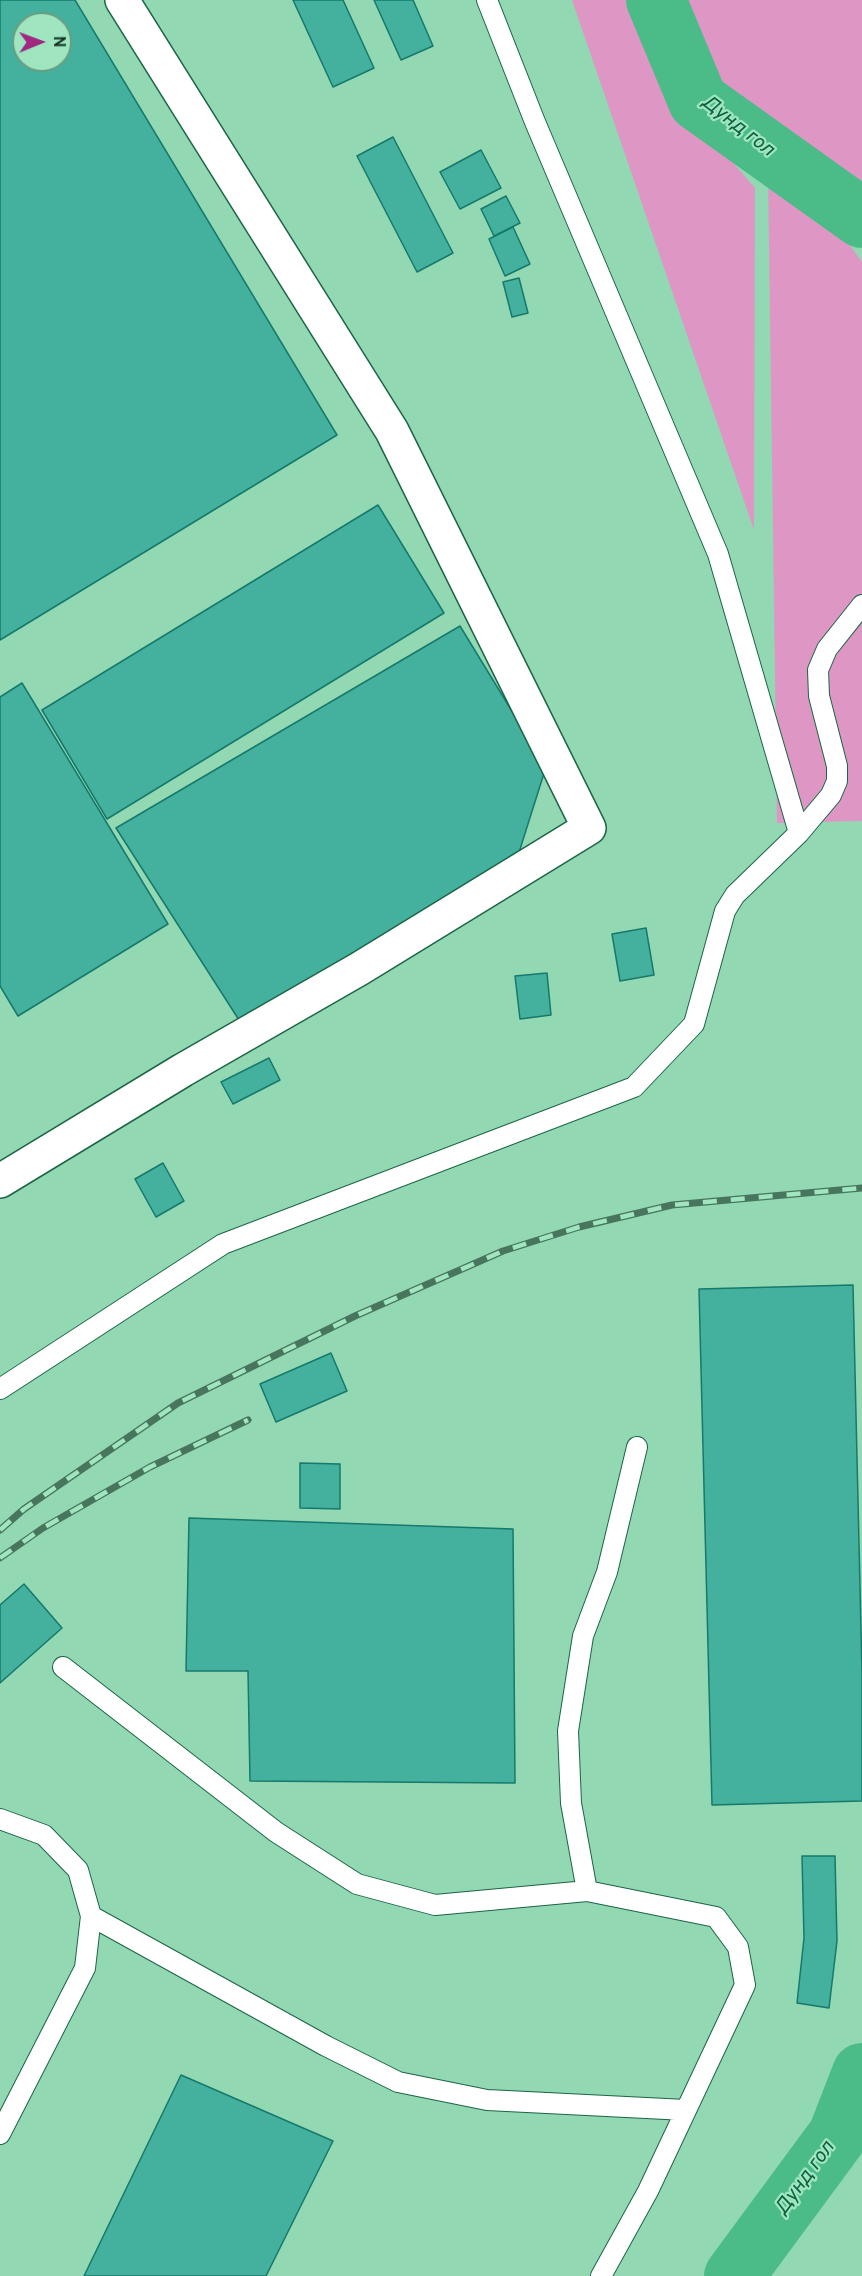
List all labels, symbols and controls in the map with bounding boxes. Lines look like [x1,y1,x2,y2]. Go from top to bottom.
north arrow [12,12,72,72]
text: N [48,36,68,48]
water label: Дунд гол [696,91,778,163]
water label: Дунд гол [771,2137,841,2221]

